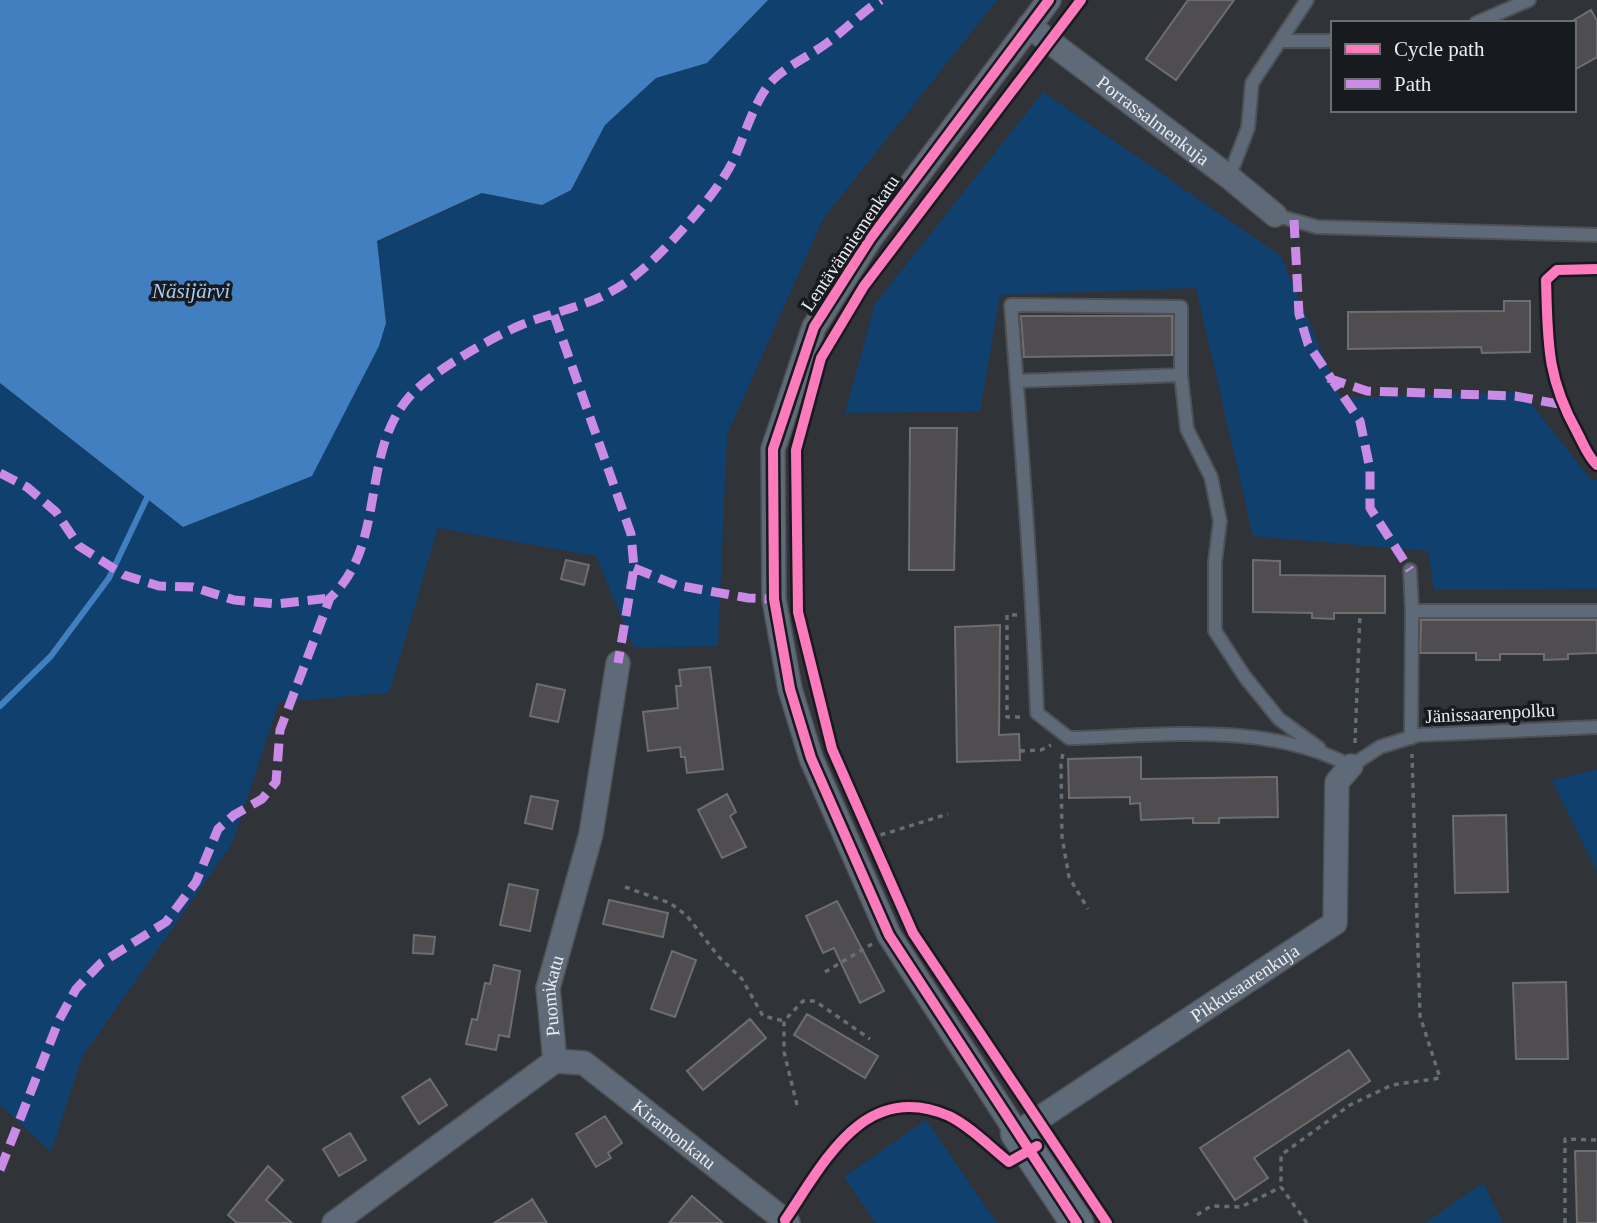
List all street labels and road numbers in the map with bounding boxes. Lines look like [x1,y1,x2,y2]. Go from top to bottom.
street label: Porrassalmenkuja [1093,71,1214,169]
street label: Lentävänniemenkatu [797,171,904,315]
street label: Jänissaarenpolku [1425,699,1556,727]
street label: Pikkusaarenkuja [1186,939,1303,1026]
street label: Puomikatu [537,952,567,1037]
street label: Kiramonkatu [629,1095,721,1173]

